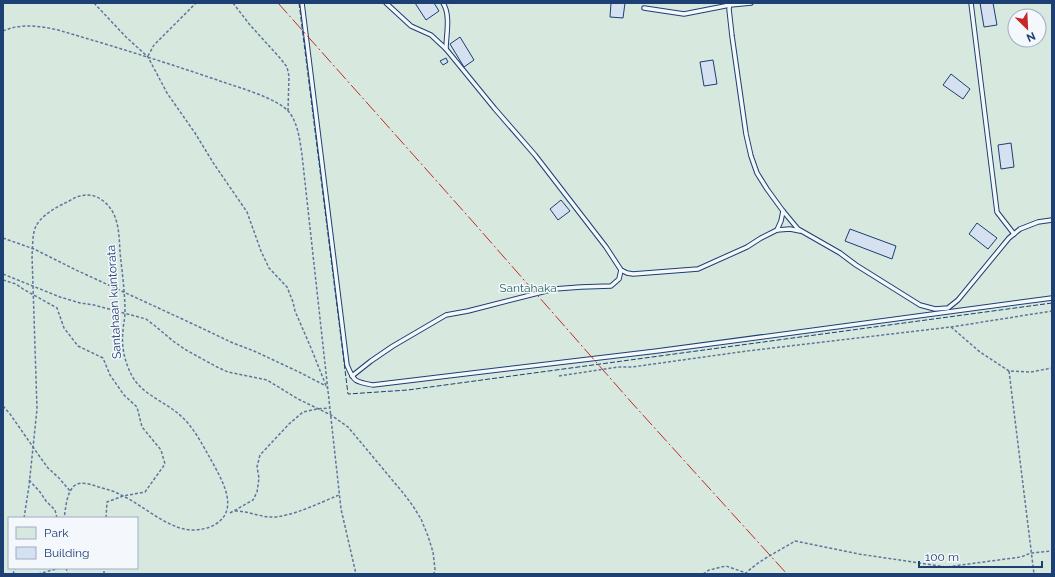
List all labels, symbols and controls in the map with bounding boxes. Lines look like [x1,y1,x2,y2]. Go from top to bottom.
north arrow [1007,8,1047,48]
text: N [1024,29,1037,44]
street label: Santahaan kuntorata [104,245,124,359]
park label: Santahaka [499,281,557,295]
legend [8,517,138,569]
text: Park [44,526,69,540]
scale bar [919,543,1042,569]
text: Building [44,546,90,560]
text: 100 m [925,550,959,564]

